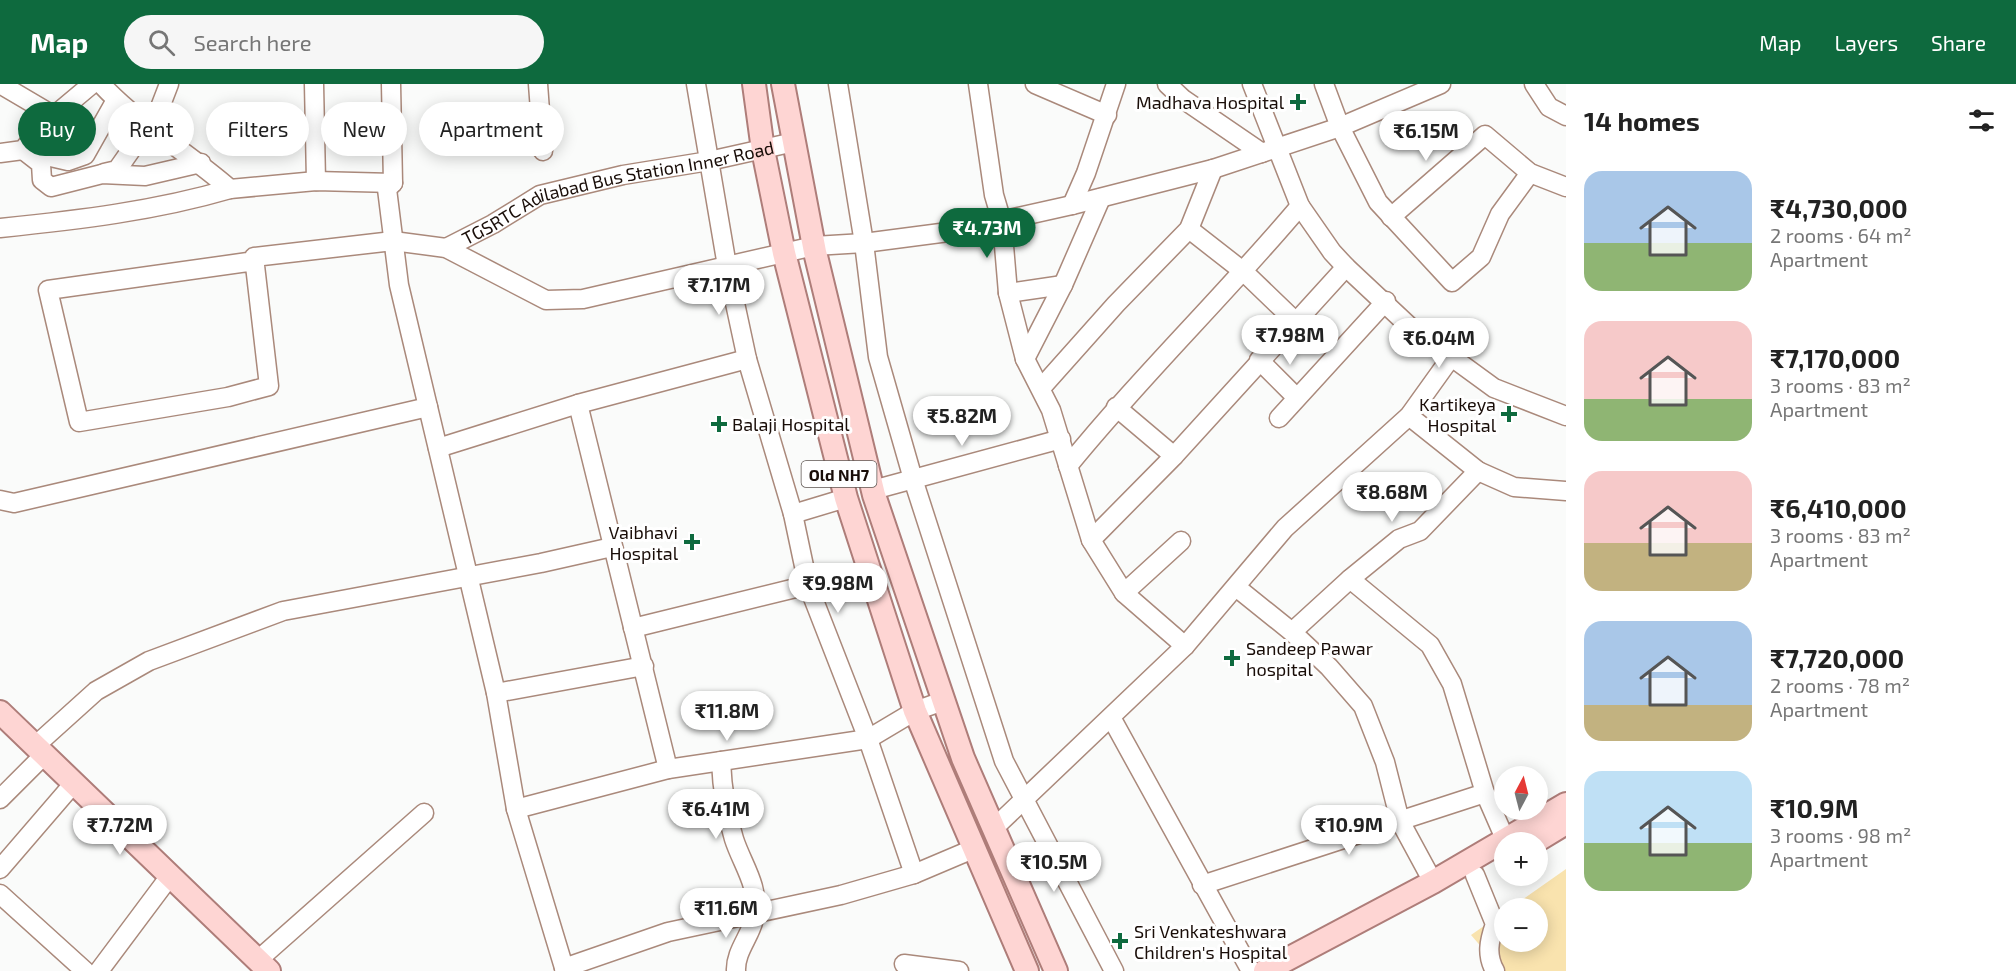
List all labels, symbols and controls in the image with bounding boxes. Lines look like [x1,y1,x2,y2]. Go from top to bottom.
search box [124,15,544,69]
text: Map [30,25,88,59]
icon: search [145,26,178,59]
text: Search here [193,29,312,55]
text: Map [1759,30,1801,55]
text: Layers [1834,30,1898,55]
text: Share [1931,30,1986,55]
place label: Madhava Hospital [1136,91,1285,113]
marker: Madhava Hospital [1289,93,1307,111]
chip: Buy [18,102,96,156]
chip: Rent [108,102,194,156]
chip: Filters [206,102,309,156]
chip: New [321,102,407,156]
chip: Apartment [419,102,564,156]
icon: filters [1965,104,1998,137]
text: 14 homes [1584,105,1700,136]
pin: ₹6.15M [1377,111,1475,162]
text: ₹6.15M [1393,118,1459,142]
street label: TGSRTC Adilabad Bus Station Inner Road [458,136,776,249]
text: ₹4,730,000 [1770,192,1908,223]
icon: home [1632,195,1704,267]
pin: ₹4.73M [938,208,1036,259]
text: ₹4.73M [953,215,1022,239]
text: 2 rooms · 64 m² [1770,223,1912,247]
text: Apartment [1770,247,1868,271]
pin: ₹7.17M [670,265,768,316]
text: ₹7.17M [687,272,751,296]
pin: ₹7.98M [1241,315,1339,366]
pin: ₹6.04M [1390,318,1488,369]
text: ₹7.98M [1256,322,1325,346]
text: ₹6.04M [1403,325,1475,349]
text: ₹7,170,000 [1770,342,1900,373]
icon: home [1632,345,1704,417]
text: 3 rooms · 83 m² [1770,373,1911,397]
place label: Kartikeya Hospital [1419,393,1497,436]
pin: ₹5.82M [913,396,1011,447]
text: Apartment [1770,397,1868,421]
text: ₹5.82M [927,403,997,427]
marker: Kartikeya Hospital [1500,405,1518,423]
place label: Balaji Hospital [732,413,850,435]
marker: Balaji Hospital [710,415,728,433]
road number: Old NH7 [802,461,876,487]
pin: ₹8.68M [1343,472,1441,523]
text: ₹8.68M [1356,479,1428,503]
text: ₹6,410,000 [1770,492,1907,523]
icon: home [1632,495,1704,567]
place label: Vaibhavi Hospital [609,521,679,564]
text: 3 rooms · 83 m² [1770,523,1911,547]
marker: Vaibhavi Hospital [683,533,701,551]
text: Apartment [1770,547,1868,571]
pin: ₹9.98M [789,563,887,614]
text: ₹9.98M [802,570,874,594]
place label: Sandeep Pawar hospital [1246,637,1373,680]
text: ₹7,720,000 [1770,642,1904,673]
icon: home [1632,645,1704,717]
marker: Sandeep Pawar hospital [1223,649,1241,667]
text: 2 rooms · 78 m² [1770,673,1910,697]
pin: ₹11.8M [678,691,776,742]
text: Apartment [1770,697,1868,721]
text: ₹11.8M [695,698,759,722]
north arrow [1494,766,1548,820]
map controls [1494,766,1548,952]
pin: ₹6.41M [667,789,765,840]
text: ₹10.9M [1770,792,1858,823]
icon: home [1632,795,1704,867]
text: ₹6.41M [682,796,750,820]
pin: ₹7.72M [71,805,169,856]
pin: ₹10.9M [1300,805,1398,856]
text: ₹7.72M [87,812,153,836]
text: ₹10.9M [1315,812,1383,836]
text: 3 rooms · 98 m² [1770,823,1911,847]
button: + [1494,832,1548,886]
pin: ₹10.5M [1005,842,1103,893]
text: Apartment [1770,847,1868,871]
text: ₹10.5M [1020,849,1088,873]
pin: ₹11.6M [677,888,775,939]
text: ₹11.6M [694,895,758,919]
button: − [1494,898,1548,952]
place label: Sri Venkateshwara Children's Hospital [1134,920,1288,963]
marker: Sri Venkateshwara Children's Hospital [1111,932,1129,950]

